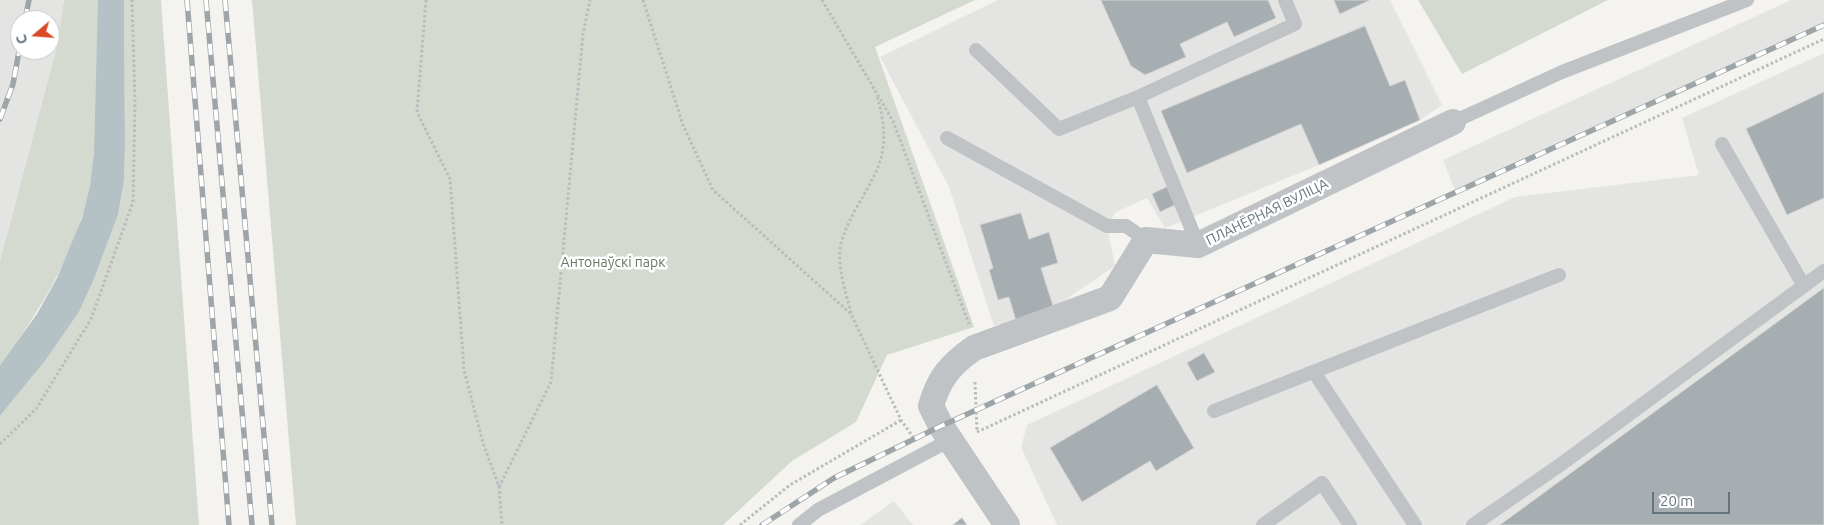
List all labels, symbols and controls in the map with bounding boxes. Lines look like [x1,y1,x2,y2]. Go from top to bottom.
north arrow [10,10,60,60]
text: С [13,33,31,46]
street label: ПЛАНЁРНАЯ ВУЛІЦА [1203,175,1331,249]
park label: Антонаўскі парк [561,254,665,270]
scale bar [1654,482,1732,514]
text: 20 m [1660,492,1693,509]

